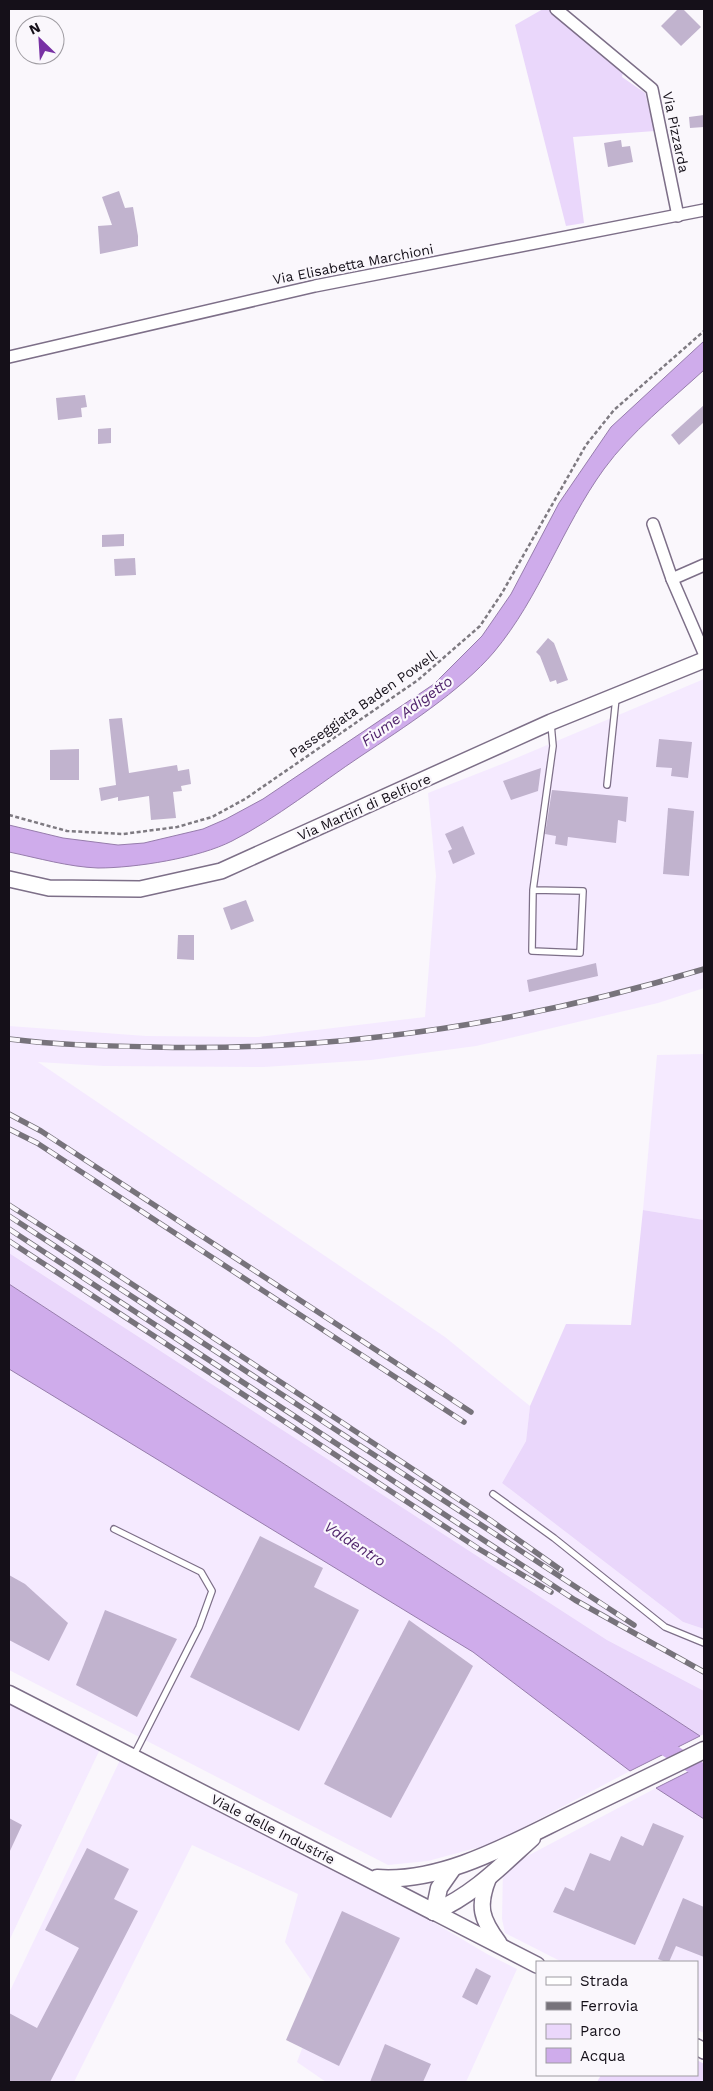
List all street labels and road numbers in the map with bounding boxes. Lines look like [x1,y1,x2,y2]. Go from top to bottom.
street label: Via Pizzarda [660,90,692,174]
street label: Via Elisabetta Marchioni [271,241,435,287]
street label: Passeggiata Baden Powell [286,647,440,761]
street label: Via Martiri di Belfiore [295,770,433,844]
street label: Viale delle Industrie [208,1791,338,1867]

